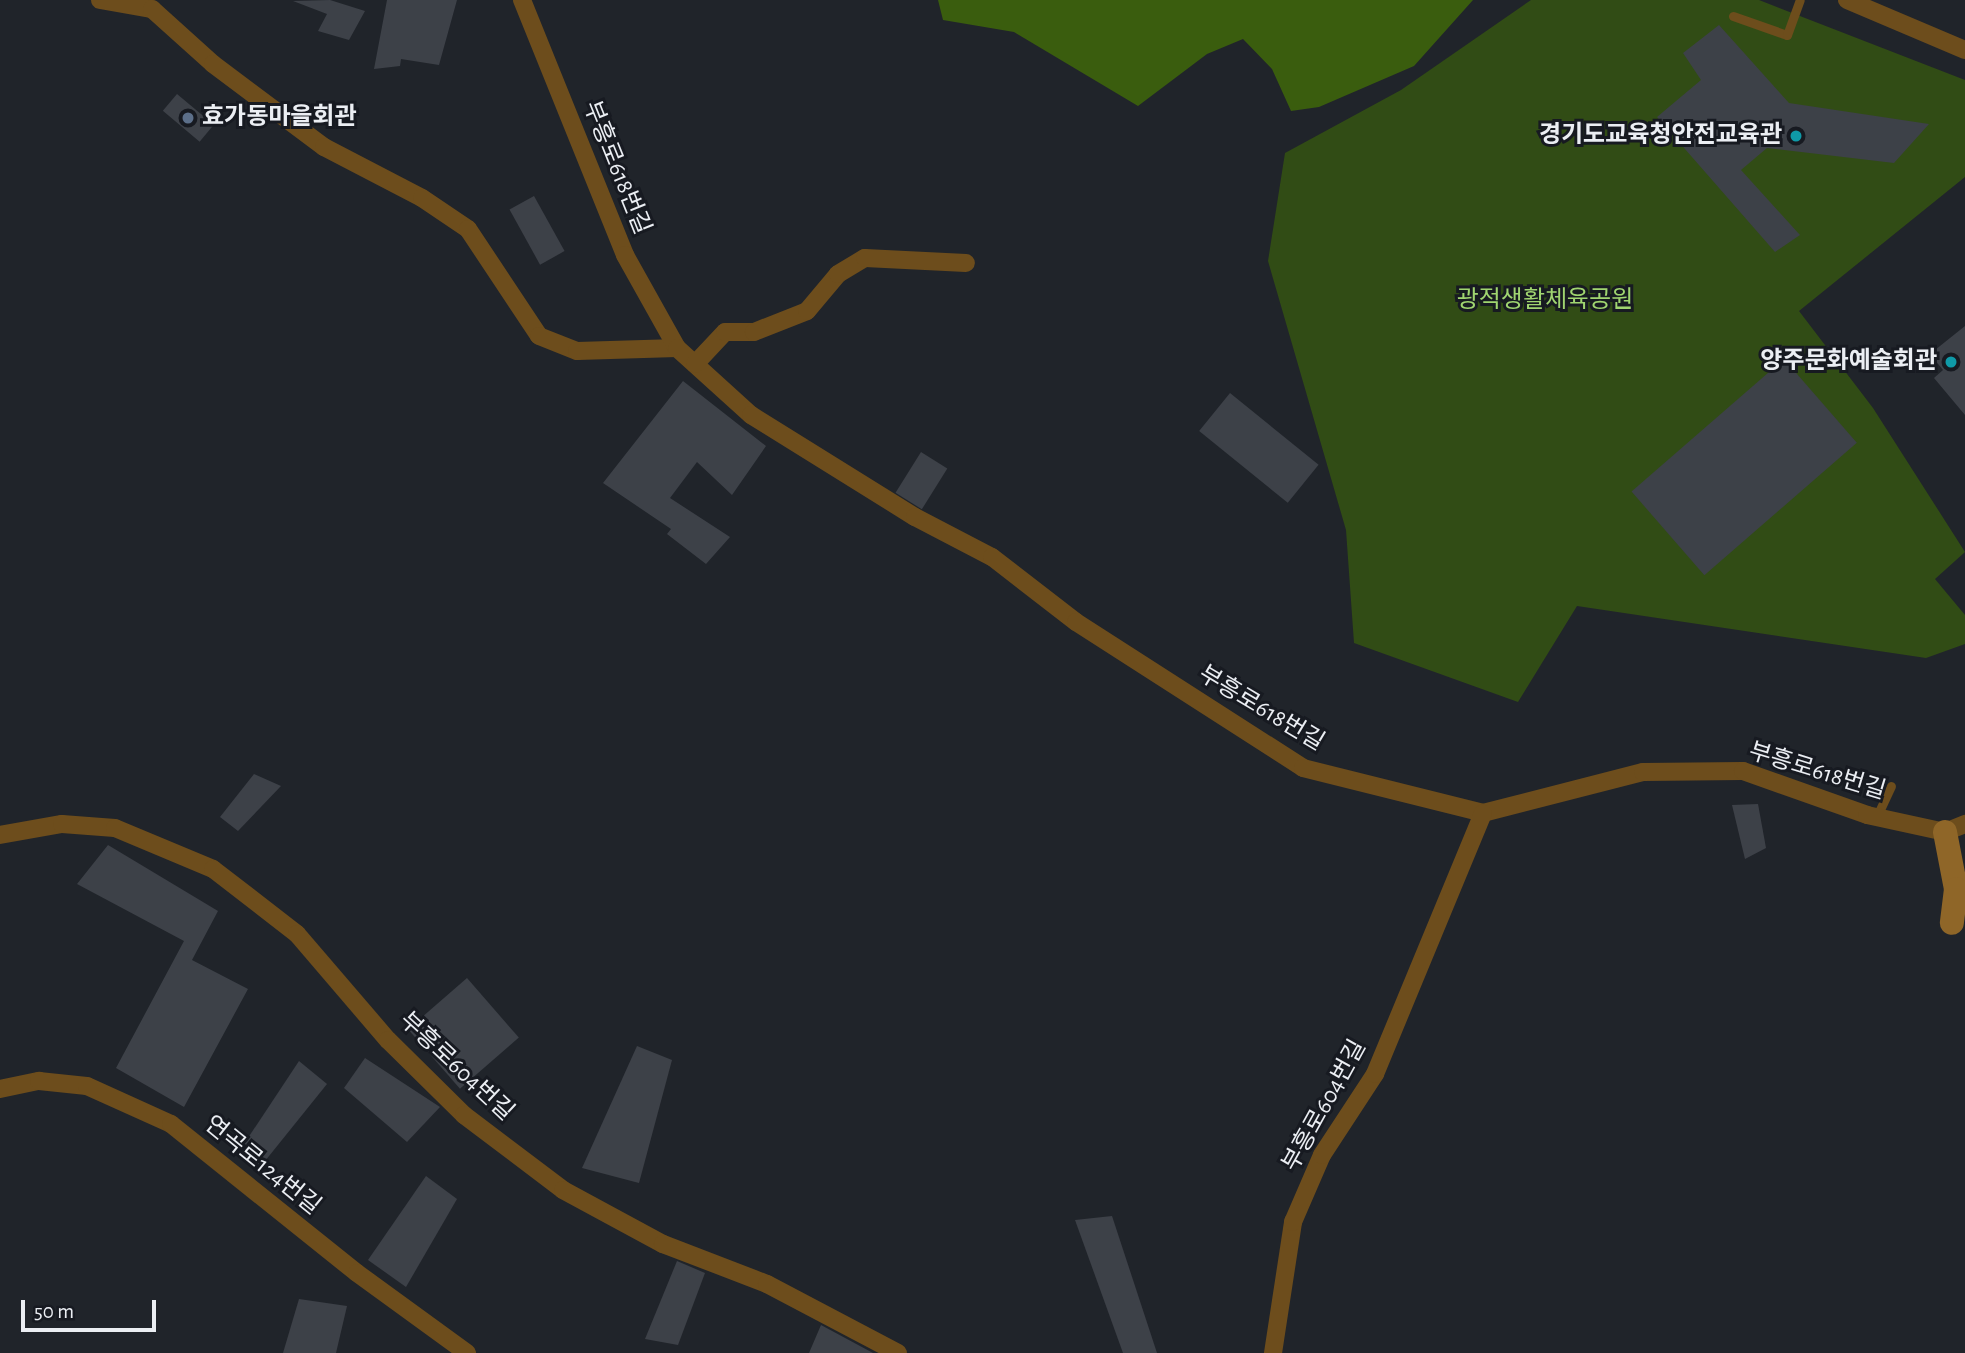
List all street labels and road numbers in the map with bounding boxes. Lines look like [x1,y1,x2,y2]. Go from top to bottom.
street label: 부흥로618번길 [576,97,656,239]
street label: 부흥로618번길 [1193,660,1329,758]
street label: 부흥로618번길 [1745,738,1889,806]
street label: 부흥로604번길 [393,1007,519,1127]
street label: 부흥로604번길 [1277,1035,1373,1177]
street label: 연곡로124번길 [198,1110,326,1222]

